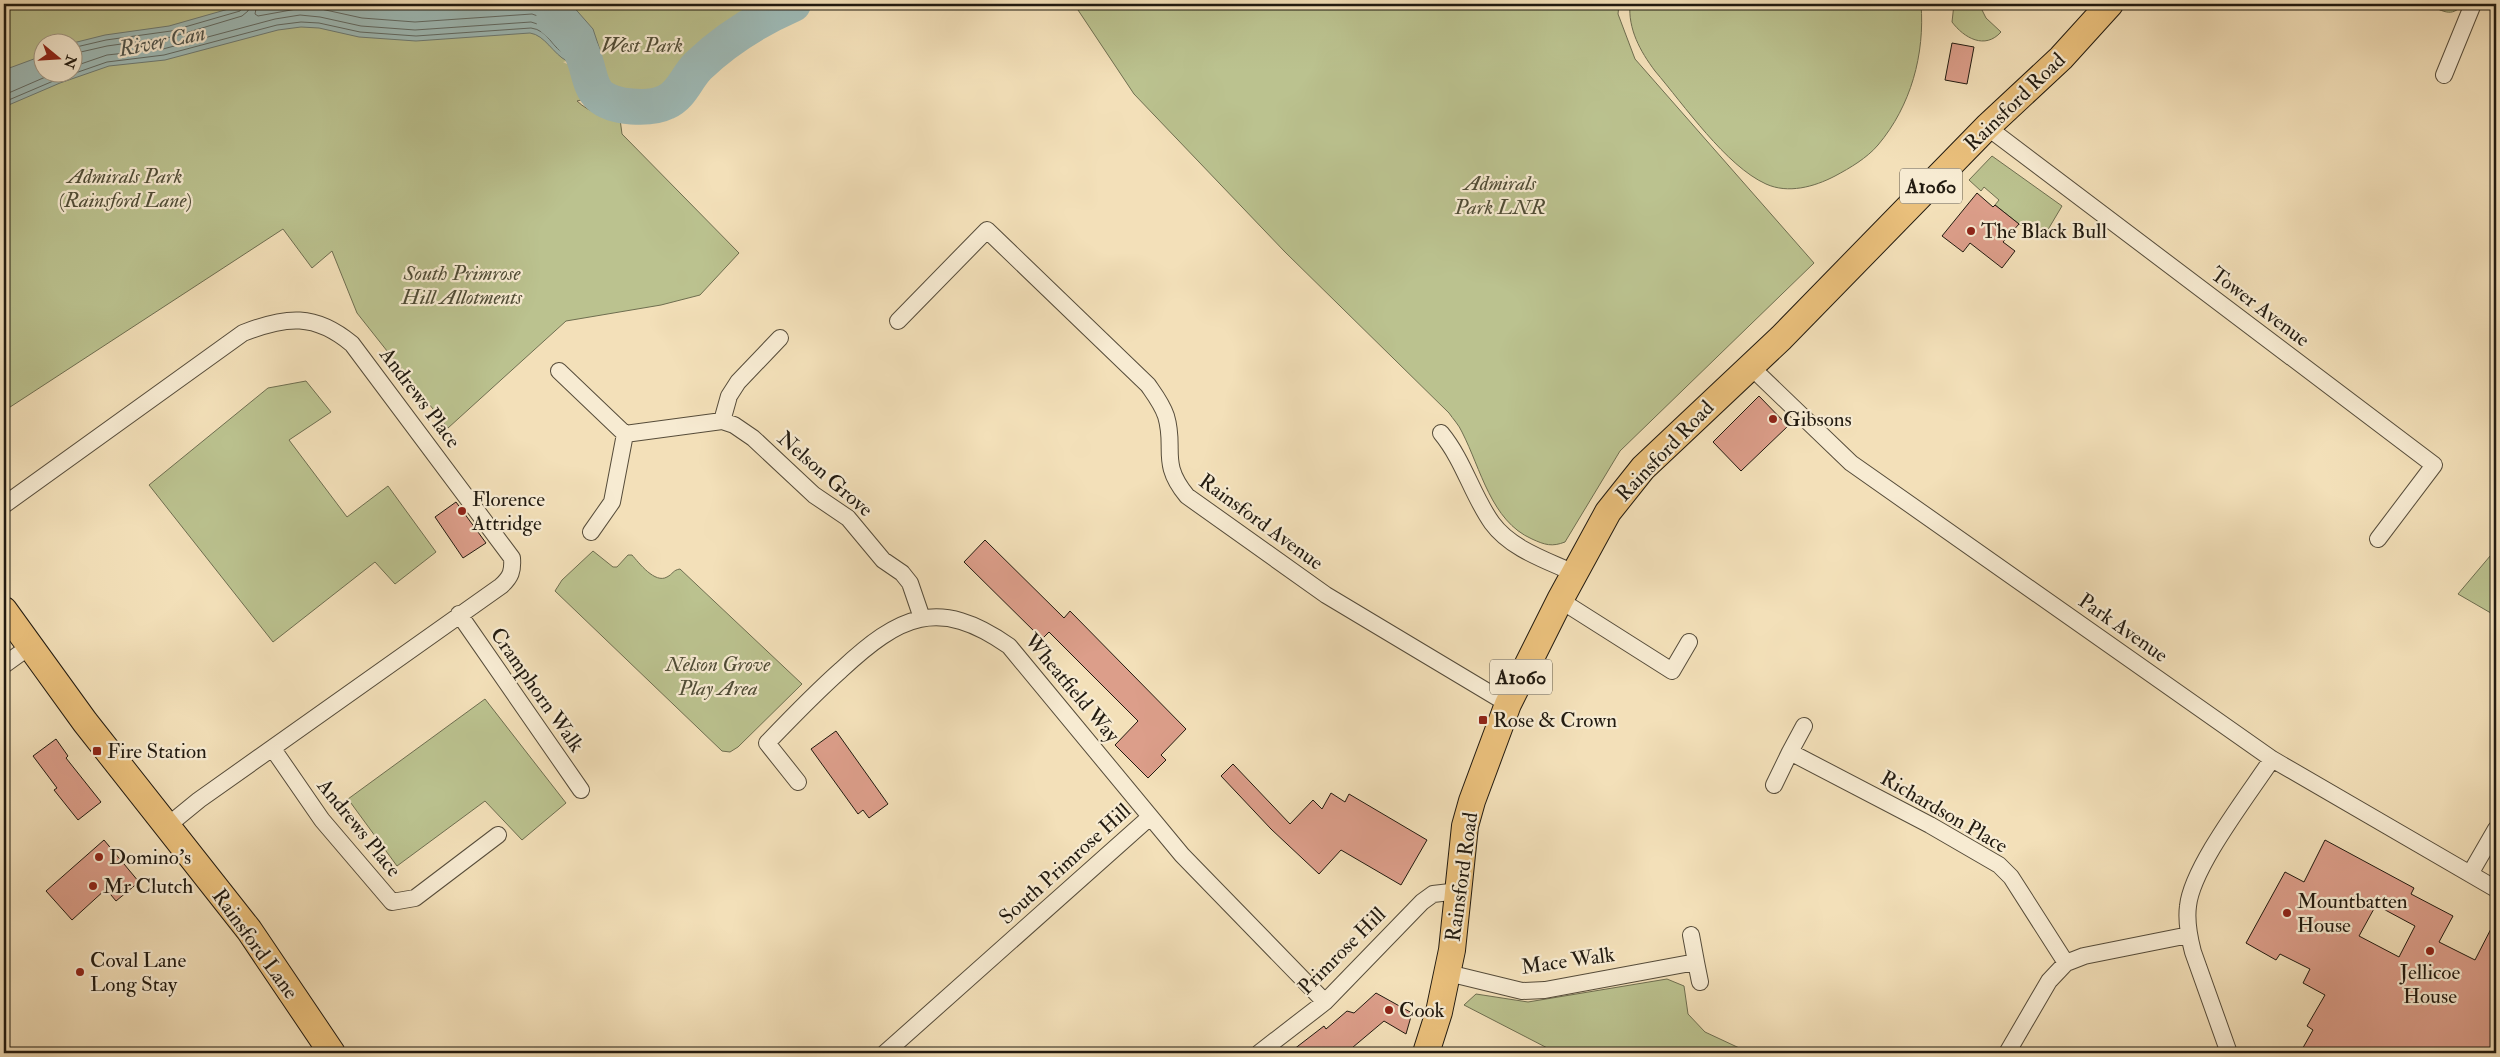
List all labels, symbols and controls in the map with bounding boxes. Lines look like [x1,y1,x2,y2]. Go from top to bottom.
water label: River Can [115,19,208,63]
north arrow [32,32,82,82]
park label: West Park [601,32,683,59]
street label: Rainsford Road [1959,47,2072,157]
text: N [60,52,80,71]
park label: Admirals Park (Rainsford Lane) [58,163,192,214]
road number: A1060 [1900,168,1962,204]
park label: Admirals Park LNR [1454,170,1546,221]
place label: The Black Bull [1981,218,2107,245]
marker: The Black Bull [1965,225,1977,237]
park label: South Primrose Hill Allotments [401,260,523,311]
street label: Tower Avenue [2205,261,2315,353]
street label: Andrews Place [373,342,467,454]
street label: Rainsford Road [1610,394,1720,507]
place label: Gibsons [1783,406,1852,433]
marker: Gibsons [1767,413,1779,425]
street label: Nelson Grove [772,425,879,523]
street label: Rainsford Avenue [1193,468,1329,576]
place label: Florence Attridge [471,486,545,537]
marker: Florence Attridge [456,505,468,517]
street label: Park Avenue [2073,587,2173,669]
street label: Cramphorn Walk [484,622,590,758]
street label: Wheatfield Way [1018,627,1126,749]
park label: Nelson Grove Play Area [665,651,771,702]
road number: A1060 [1490,660,1552,694]
place label: Rose & Crown [1493,707,1617,734]
marker: Rose & Crown [1477,714,1489,726]
place label: Fire Station [107,738,207,765]
marker: Fire Station [91,745,103,757]
street label: Richardson Place [1875,765,2013,859]
street label: Andrews Place [310,772,407,883]
street label: South Primrose Hill [993,797,1137,930]
street label: Rainsford Road [1440,810,1485,943]
place label: Domino's [109,844,191,871]
marker: Domino's [93,851,105,863]
place label: Mr Clutch [103,873,193,900]
marker: Mr Clutch [87,880,99,892]
street label: Rainsford Lane [206,883,304,1005]
place label: Mountbatten House [2297,888,2408,939]
street label: Primrose Hill [1292,901,1392,1001]
marker: Mountbatten House [2281,907,2293,919]
street label: Mace Walk [1520,941,1616,981]
marker: Jellicoe House [2424,945,2436,957]
place label: Coval Lane Long Stay [90,947,186,998]
place label: Jellicoe House [2399,959,2460,1010]
marker: Coval Lane Long Stay [74,966,86,978]
place label: Cook [1399,997,1445,1024]
marker: Cook [1383,1004,1395,1016]

